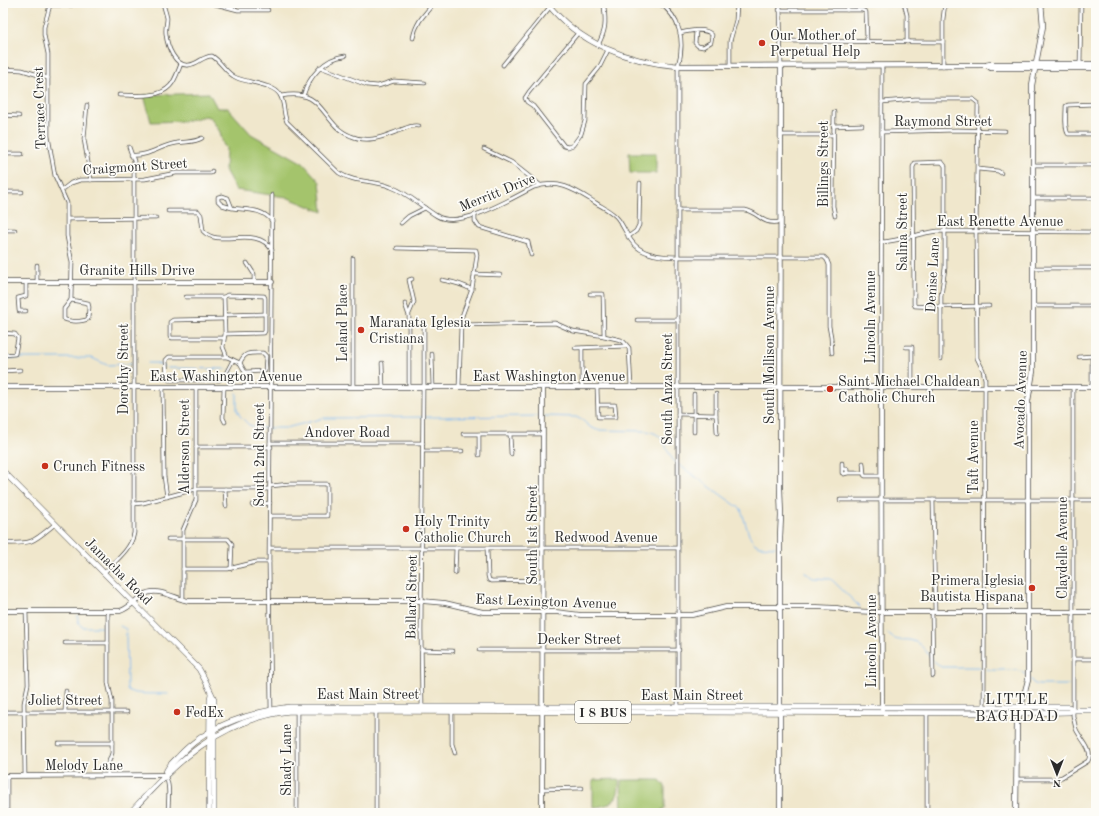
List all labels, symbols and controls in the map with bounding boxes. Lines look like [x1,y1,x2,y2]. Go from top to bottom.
place label: Our Mother of Perpetual Help [770,29,860,59]
marker: Our Mother of Perpetual Help [757,38,767,48]
street label: Terrace Crest [32,66,48,150]
street label: Raymond Street [894,115,992,129]
street label: Billings Street [817,120,831,208]
street label: Craigmont Street [82,156,188,178]
street label: Merritt Drive [457,171,537,215]
street label: Salina Street [896,193,910,271]
street label: East Renette Avenue [937,215,1063,229]
street label: Denise Lane [924,237,942,313]
street label: Granite Hills Drive [79,264,195,278]
street label: Lincoln Avenue [864,270,878,364]
street label: Leland Place [336,284,350,362]
street label: South Mollison Avenue [763,286,777,424]
place label: Maranata Iglesia Cristiana [369,316,471,346]
street label: Dorothy Street [117,323,131,415]
marker: Maranata Iglesia Cristiana [356,325,366,335]
street label: South Anza Street [661,333,675,445]
street label: Avocado Avenue [1012,350,1030,450]
street label: East Washington Avenue [150,370,302,384]
street label: East Washington Avenue [473,370,625,384]
place label: Saint Michael Chaldean Catholic Church [838,375,980,405]
marker: Saint Michael Chaldean Catholic Church [825,384,835,394]
street label: Alderson Street [178,399,192,495]
street label: South 2nd Street [253,403,267,507]
street label: Taft Avenue [967,420,981,494]
street label: Andover Road [304,426,390,440]
place label: Crunch Fitness [53,460,145,474]
marker: Crunch Fitness [40,461,50,471]
street label: South 1st Street [526,485,540,585]
street label: Claydelle Avenue [1056,497,1070,599]
place label: Holy Trinity Catholic Church [414,515,512,545]
marker: Holy Trinity Catholic Church [401,524,411,534]
street label: Redwood Avenue [554,531,658,545]
street label: Jamacha Road [82,536,154,608]
street label: Ballard Street [404,554,420,640]
place label: Primera Iglesia Bautista Hispana [920,574,1024,604]
marker: Primera Iglesia Bautista Hispana [1027,583,1037,593]
street label: East Lexington Avenue [475,593,617,611]
street label: Lincoln Avenue [865,594,879,688]
street label: Decker Street [537,633,621,647]
street label: East Main Street [317,688,419,702]
street label: East Main Street [641,689,743,703]
district label: LITTLE BAGHDAD [975,693,1059,725]
street label: Joliet Street [28,694,102,708]
road number: I 8 BUS [575,701,631,723]
place label: FedEx [185,706,224,720]
marker: FedEx [172,707,182,717]
street label: Shady Lane [280,724,294,796]
north arrow [1037,754,1077,794]
street label: Melody Lane [45,759,123,773]
text: N [1052,777,1061,788]

